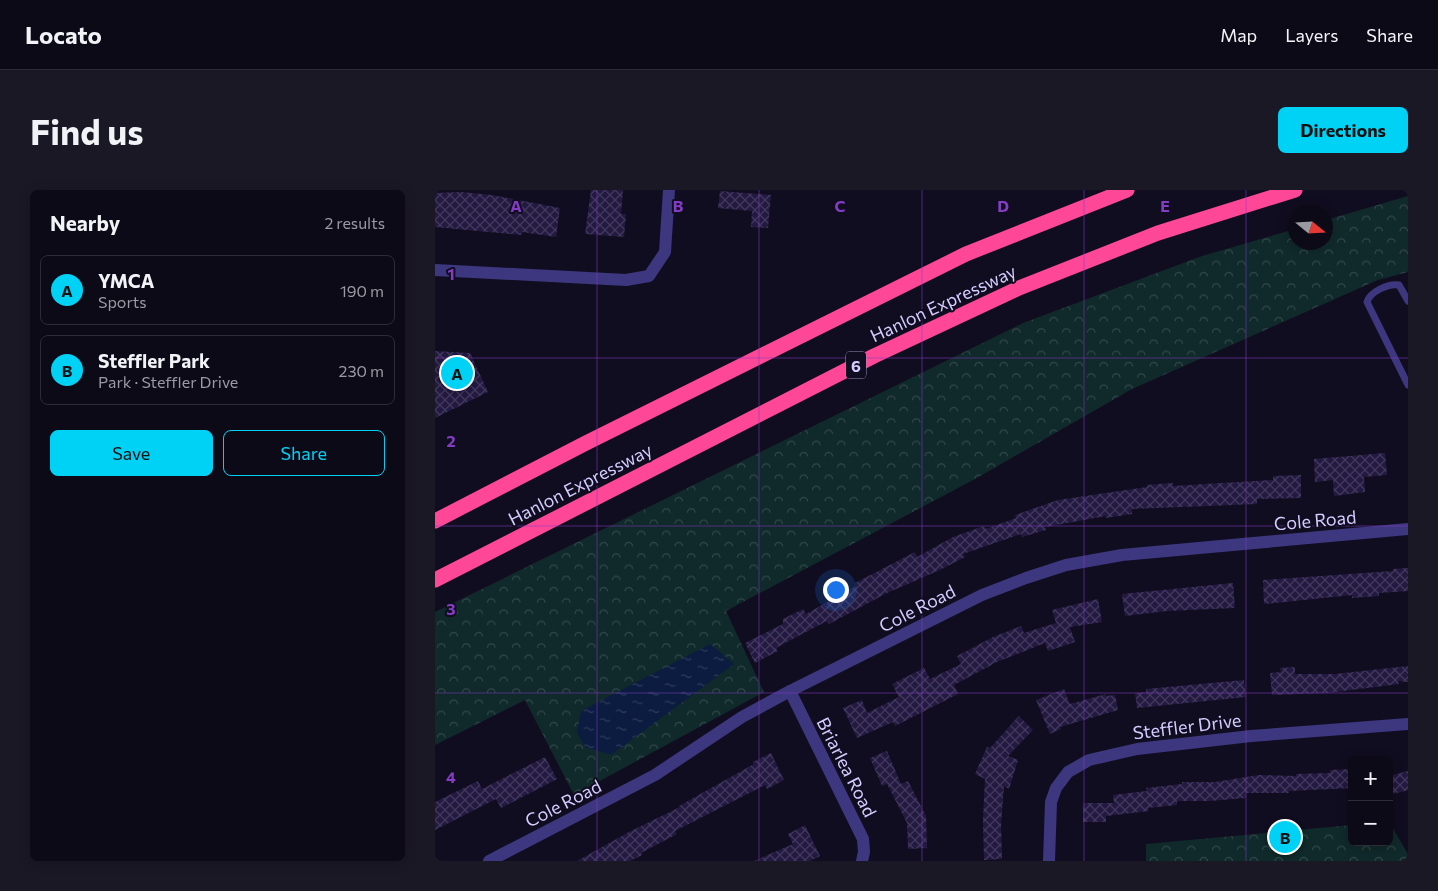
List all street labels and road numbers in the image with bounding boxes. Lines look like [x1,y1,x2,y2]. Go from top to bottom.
street label: Hanlon Expressway [867,260,1019,346]
road number: 6 [846,352,866,378]
street label: Hanlon Expressway [504,438,656,530]
street label: Cole Road [1273,505,1357,535]
street label: Cole Road [875,579,959,637]
street label: Steffler Drive [1132,708,1242,744]
street label: Briarlea Road [812,713,882,821]
street label: Cole Road [521,774,605,832]

